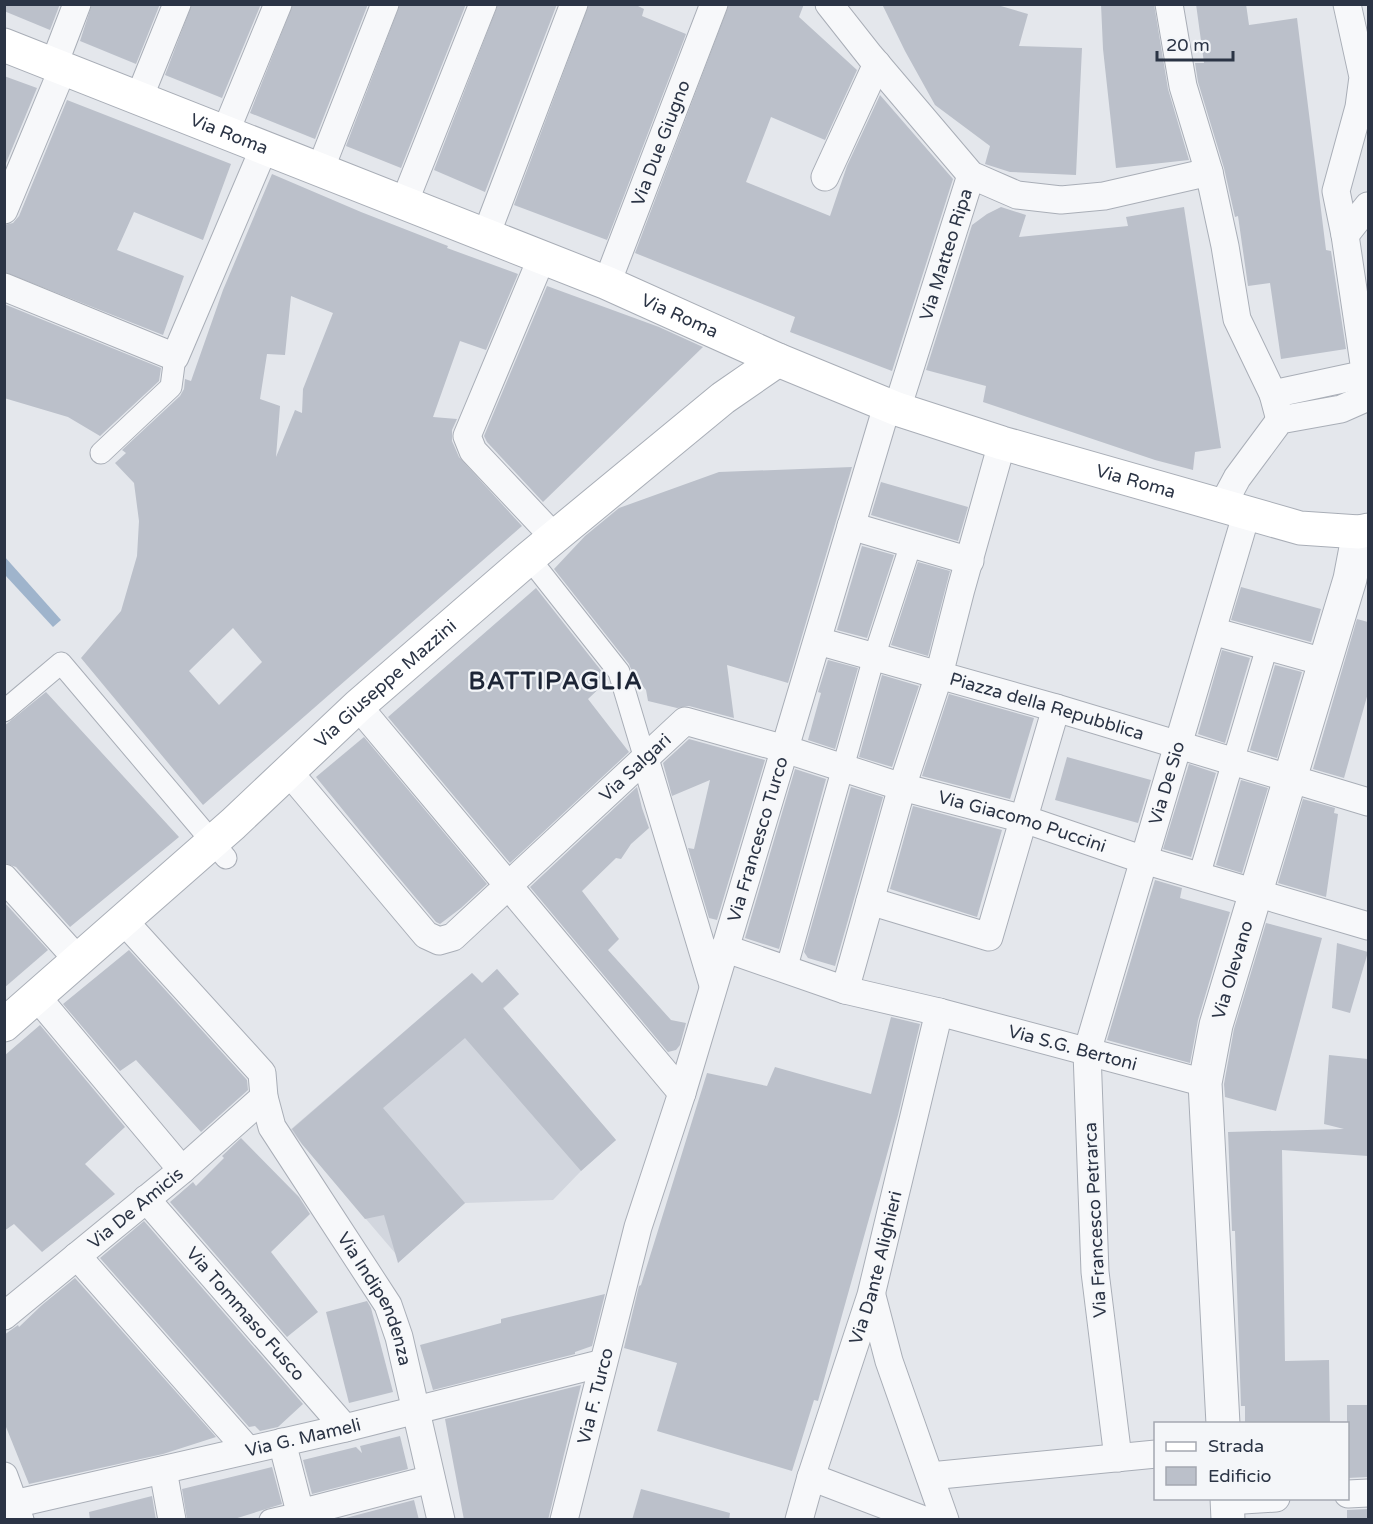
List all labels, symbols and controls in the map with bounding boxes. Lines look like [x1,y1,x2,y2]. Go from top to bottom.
scale bar [1157,24,1234,62]
text: 20 m [1166,34,1210,56]
street label: Via Due Giugno [627,77,695,209]
street label: Via Roma [187,109,271,159]
street label: Via Matteo Ripa [915,186,977,323]
street label: Via Roma [638,289,722,343]
street label: Via Roma [1093,459,1178,503]
street label: Via Giuseppe Mazzini [310,615,461,752]
district label: BATTIPAGLIA [469,667,644,696]
street label: Piazza della Repubblica [947,668,1147,745]
street label: Via Salgari [595,729,676,806]
street label: Via De Sio [1144,739,1189,827]
street label: Via Francesco Turco [723,754,793,925]
street label: Via Giacomo Puccini [936,786,1109,857]
street label: Via Olevano [1207,918,1258,1022]
street label: Via S.G. Bertoni [1006,1020,1140,1075]
street label: Via Francesco Petrarca [1079,1122,1111,1318]
street label: Via De Amicis [83,1163,188,1254]
street label: Via Dante Alighieri [844,1189,907,1347]
street label: Via Indipendenza [333,1228,416,1368]
street label: Via Tommaso Fusco [182,1242,310,1385]
street label: Via F. Turco [573,1345,618,1446]
street label: Via G. Mameli [243,1413,363,1462]
legend [1154,1422,1349,1500]
text: Strada [1208,1435,1264,1457]
text: Edificio [1208,1465,1272,1487]

